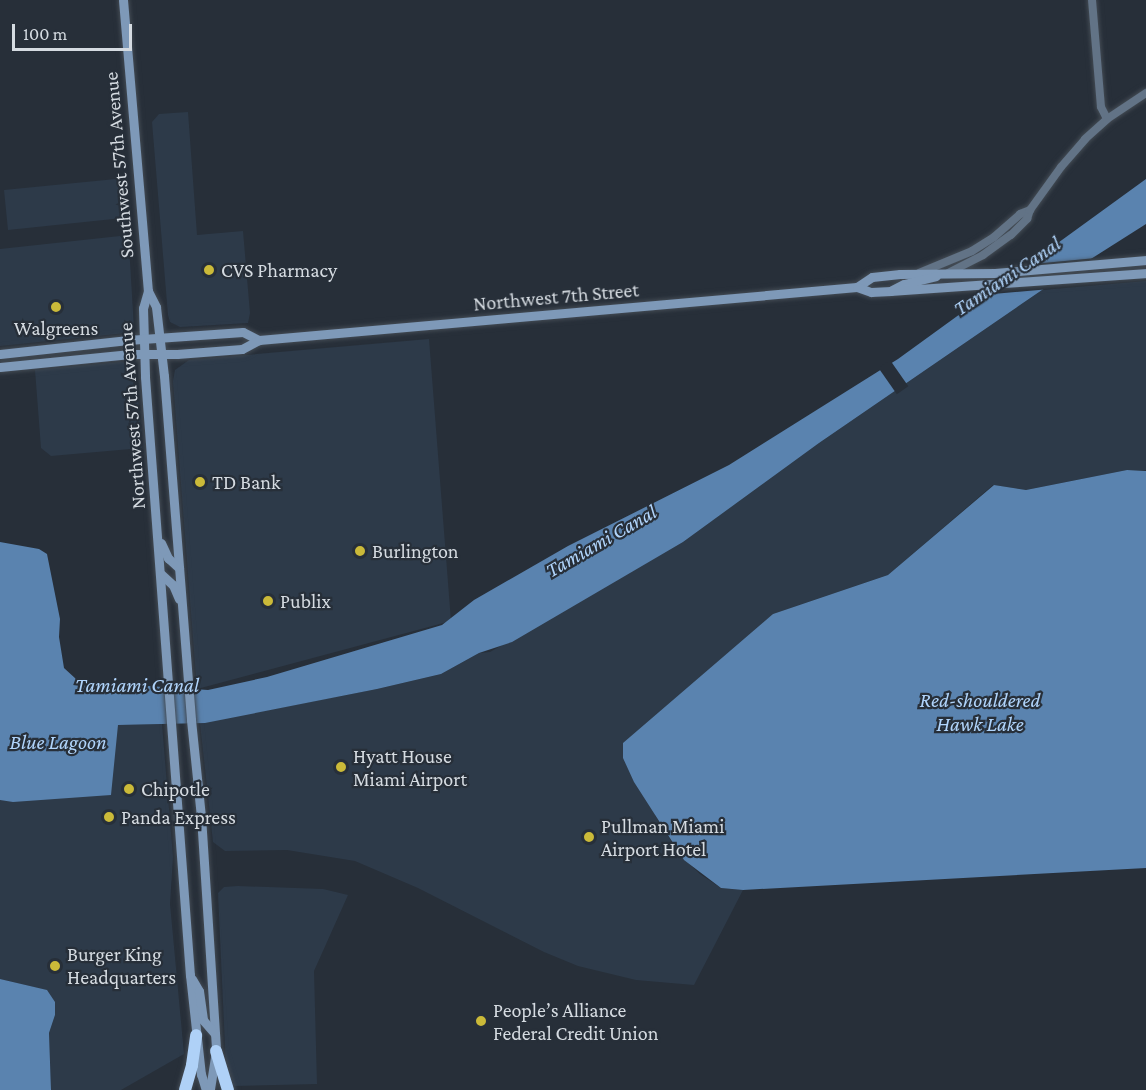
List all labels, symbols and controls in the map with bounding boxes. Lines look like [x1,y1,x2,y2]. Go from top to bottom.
scale bar [15,12,135,50]
text: 100 m [23,24,67,44]
street label: Southwest 57th Avenue [99,71,139,259]
water label: Tamiami Canal [948,231,1066,321]
place label: CVS Pharmacy [221,258,337,282]
marker: CVS Pharmacy [202,263,216,277]
street label: Northwest 7th Street [472,278,640,316]
marker: Walgreens [49,300,63,314]
place label: Walgreens [14,316,98,340]
street label: Northwest 57th Avenue [114,322,150,510]
place label: TD Bank [212,470,280,494]
marker: TD Bank [193,475,207,489]
water label: Tamiami Canal [541,499,661,583]
place label: Burlington [372,539,459,563]
marker: Burlington [353,544,367,558]
place label: Publix [280,589,331,613]
marker: Publix [261,594,275,608]
water label: Tamiami Canal [75,672,199,698]
water label: Red-shouldered Hawk Lake [920,687,1040,737]
water label: Blue Lagoon [9,729,107,755]
place label: Hyatt House Miami Airport [353,744,467,791]
marker: Hyatt House Miami Airport [334,760,348,774]
place label: Chipotle [141,777,210,801]
marker: Chipotle [122,782,136,796]
place label: Panda Express [121,805,236,829]
marker: Panda Express [102,810,116,824]
place label: Pullman Miami Airport Hotel [601,814,724,861]
marker: Pullman Miami Airport Hotel [582,830,596,844]
place label: Burger King Headquarters [67,942,176,989]
marker: Burger King Headquarters [48,959,62,973]
place label: People’s Alliance Federal Credit Union [493,998,659,1045]
marker: People’s Alliance Federal Credit Union [474,1014,488,1028]

